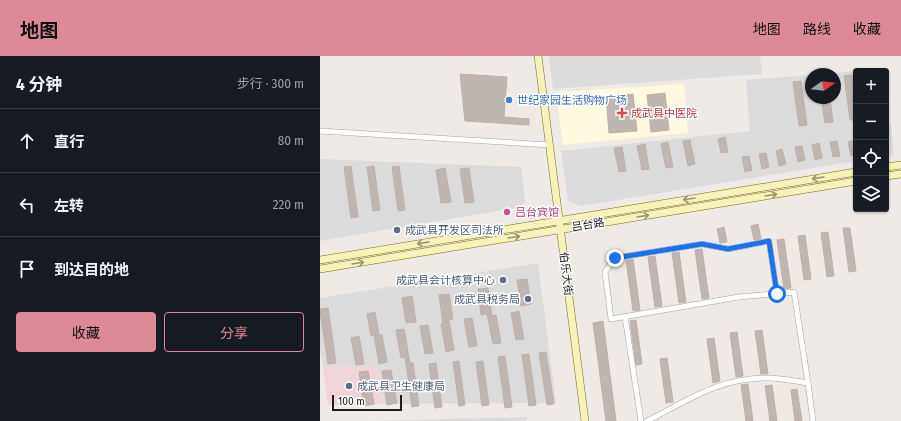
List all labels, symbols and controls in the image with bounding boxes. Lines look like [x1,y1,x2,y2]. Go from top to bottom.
text: 地图 [20,19,58,42]
text: 地图 [753,21,781,38]
text: 路线 [803,21,831,38]
text: 收藏 [853,21,881,38]
north arrow [805,68,841,104]
map controls [853,68,889,212]
button: + [853,68,889,104]
text: 4 分钟 [16,74,62,95]
text: 步行 · 300 m [237,76,304,91]
place label: 世纪家园生活购物广场 [517,94,627,107]
marker: 世纪家园生活购物广场 [504,95,514,105]
button: − [853,104,889,140]
marker: 成武县中医院 [616,107,628,119]
place label: 成武县中医院 [631,107,697,120]
icon: ahead [16,130,38,152]
text: 直行 [54,133,84,151]
text: 80 m [278,133,304,148]
button: locate [853,140,889,176]
one-way arrow [811,174,824,182]
button: layers [853,176,889,212]
one-way arrow [764,191,777,199]
icon: left [16,194,38,216]
one-way arrow [683,195,696,203]
text: 左转 [54,197,84,215]
text: 220 m [273,197,304,212]
place label: 吕台宾馆 [515,206,559,219]
marker: 吕台宾馆 [502,207,512,217]
one-way arrow [636,212,649,220]
street label: 吕台路 [571,216,605,234]
place label: 成武县开发区司法所 [405,224,504,237]
marker: 成武县开发区司法所 [392,225,402,235]
one-way arrow [507,233,520,241]
one-way arrow [417,239,430,247]
route end [606,249,624,267]
street label: 伯乐大街 [557,251,575,297]
icon: arrive [16,258,38,280]
one-way arrow [352,259,365,267]
text: 到达目的地 [54,261,129,279]
place label: 成武县会计核算中心 [396,274,495,287]
marker: 成武县会计核算中心 [498,275,508,285]
route start [768,285,786,303]
place label: 成武县税务局 [454,293,520,306]
marker: 成武县税务局 [523,294,533,304]
button: 收藏 [16,312,156,352]
button: 分享 [164,312,304,352]
place label: 成武县卫生健康局 [357,380,445,393]
marker: 成武县卫生健康局 [344,381,354,391]
scale bar [332,393,402,412]
text: 100 m [338,395,365,408]

